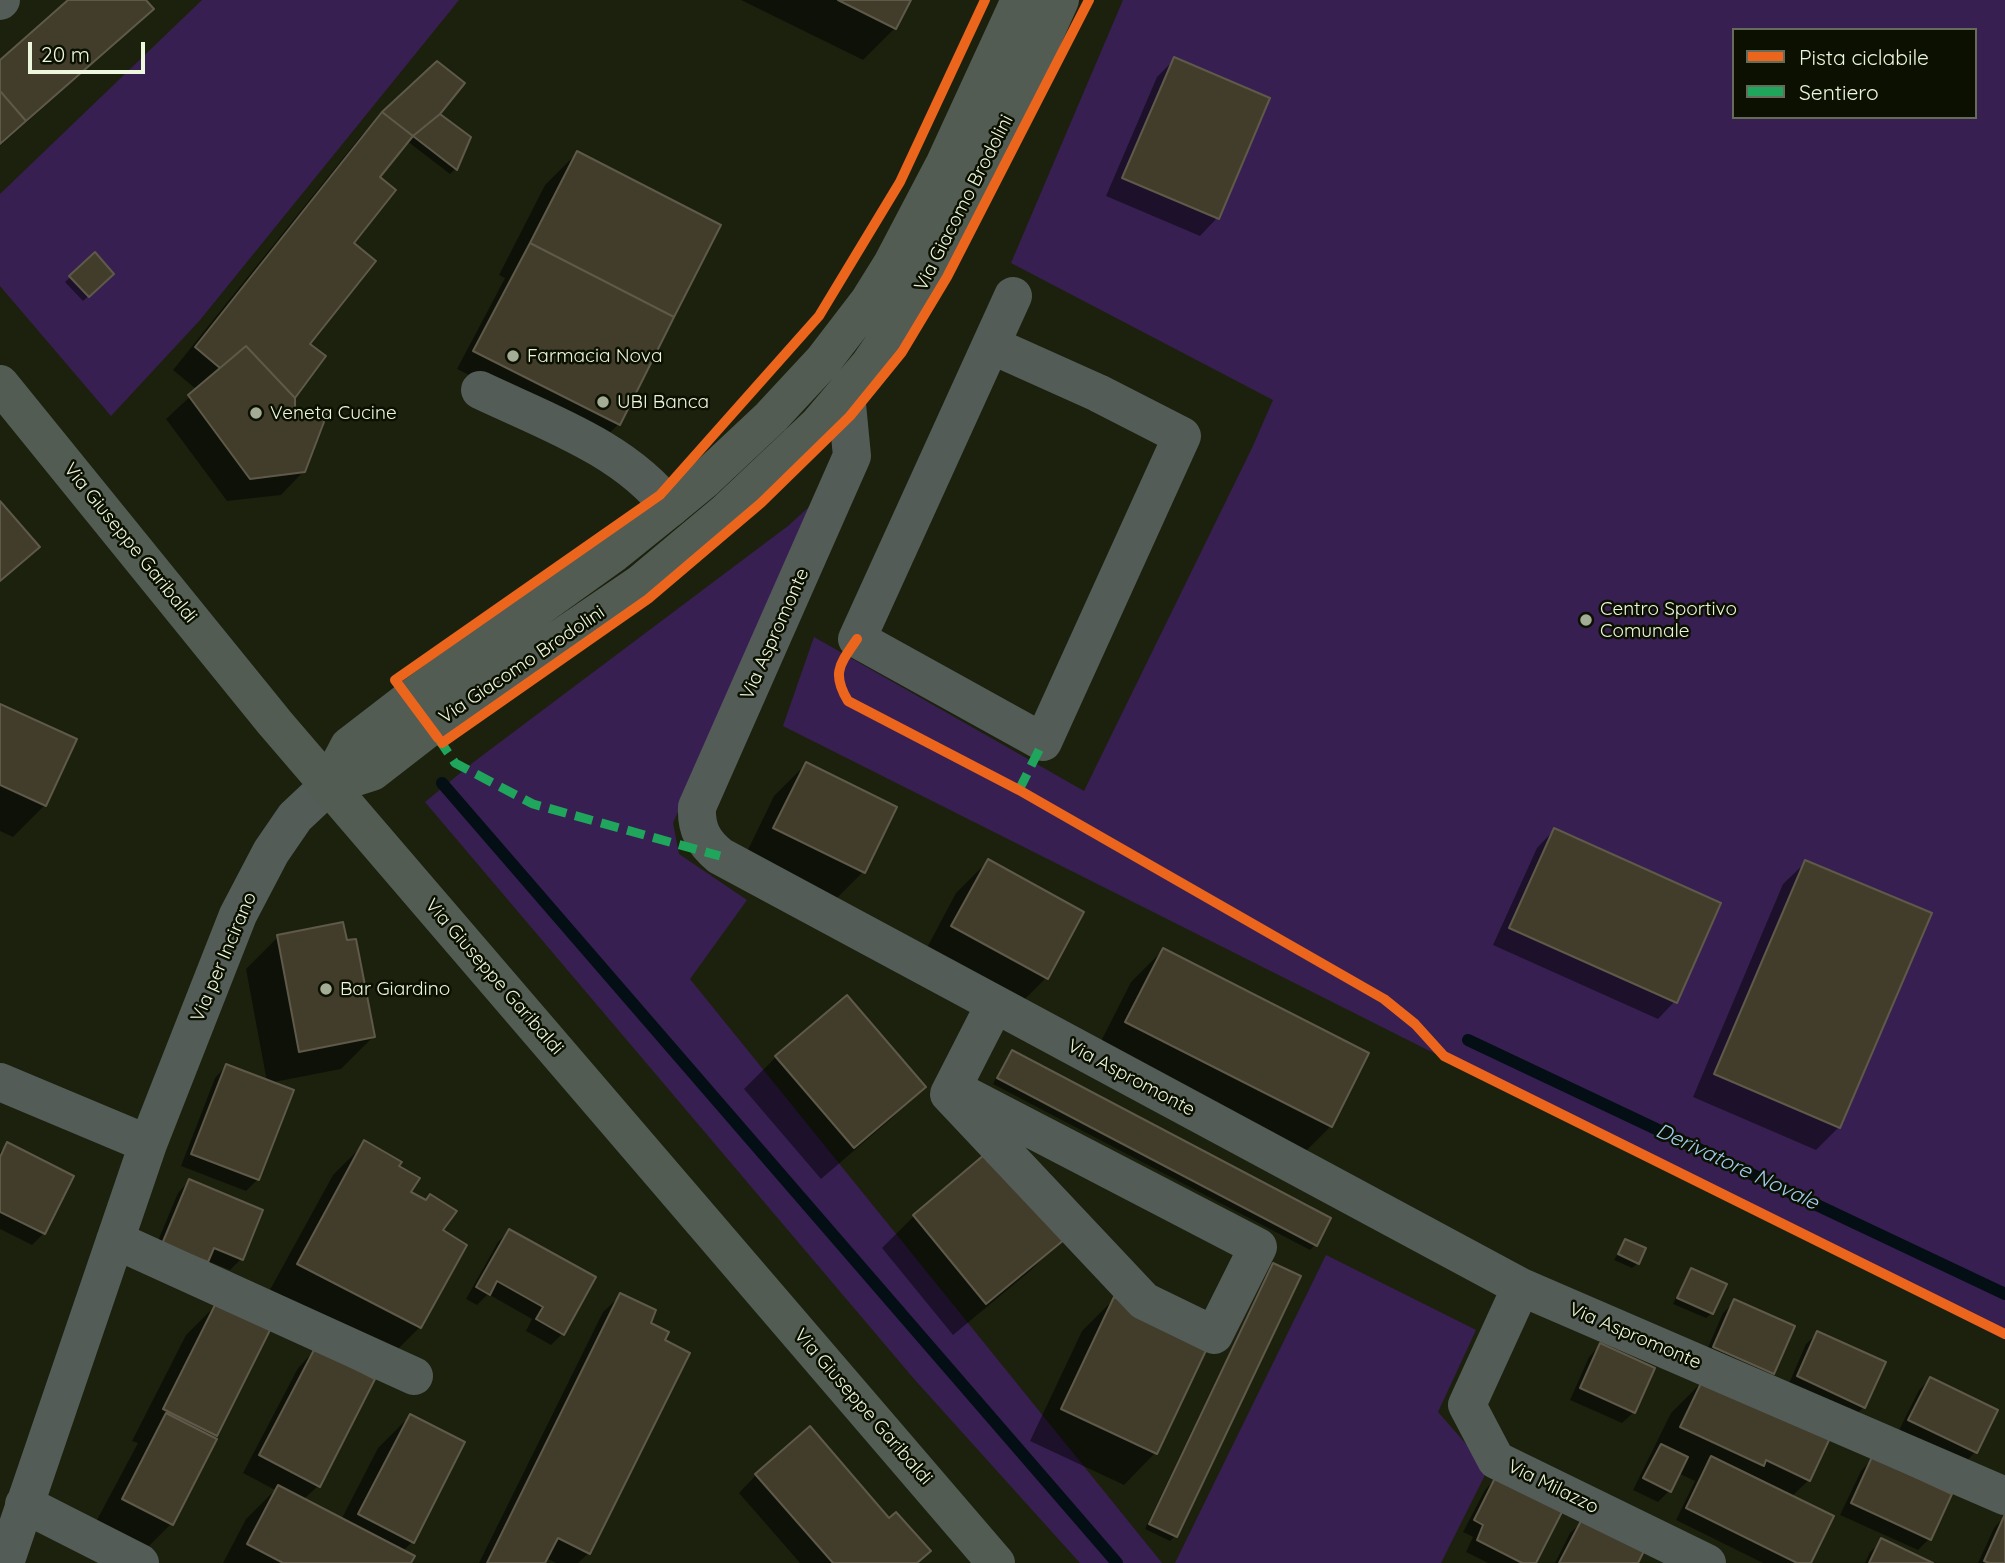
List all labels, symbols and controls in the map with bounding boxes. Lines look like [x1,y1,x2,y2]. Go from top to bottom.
scale bar [32,28,149,72]
legend [1732,28,1977,119]
text: 20 m [41,41,90,67]
text: Pista ciclabile [1799,44,1929,70]
text: Sentiero [1799,79,1879,105]
street label: Via Giacomo Brodolini [910,111,1018,295]
place label: Farmacia Nova [527,345,662,367]
marker: Farmacia Nova [505,348,521,364]
place label: UBI Banca [617,391,709,413]
marker: UBI Banca [595,394,611,410]
place label: Veneta Cucine [270,402,397,424]
marker: Veneta Cucine [248,405,264,421]
street label: Via Giuseppe Garibaldi [58,458,202,628]
street label: Via Aspromonte [736,565,814,703]
place label: Centro Sportivo Comunale [1600,598,1737,642]
street label: Via Giacomo Brodolini [435,601,609,729]
marker: Centro Sportivo Comunale [1578,612,1594,628]
street label: Via per Incirano [186,889,262,1025]
street label: Via Giuseppe Garibaldi [420,894,568,1060]
place label: Bar Giardino [340,978,450,1000]
marker: Bar Giardino [318,981,334,997]
street label: Via Aspromonte [1063,1035,1199,1121]
water label: Derivatore Novale [1652,1118,1822,1216]
street label: Via Aspromonte [1565,1298,1705,1374]
street label: Via Giuseppe Garibaldi [789,1324,937,1490]
street label: Via Milazzo [1504,1455,1602,1519]

